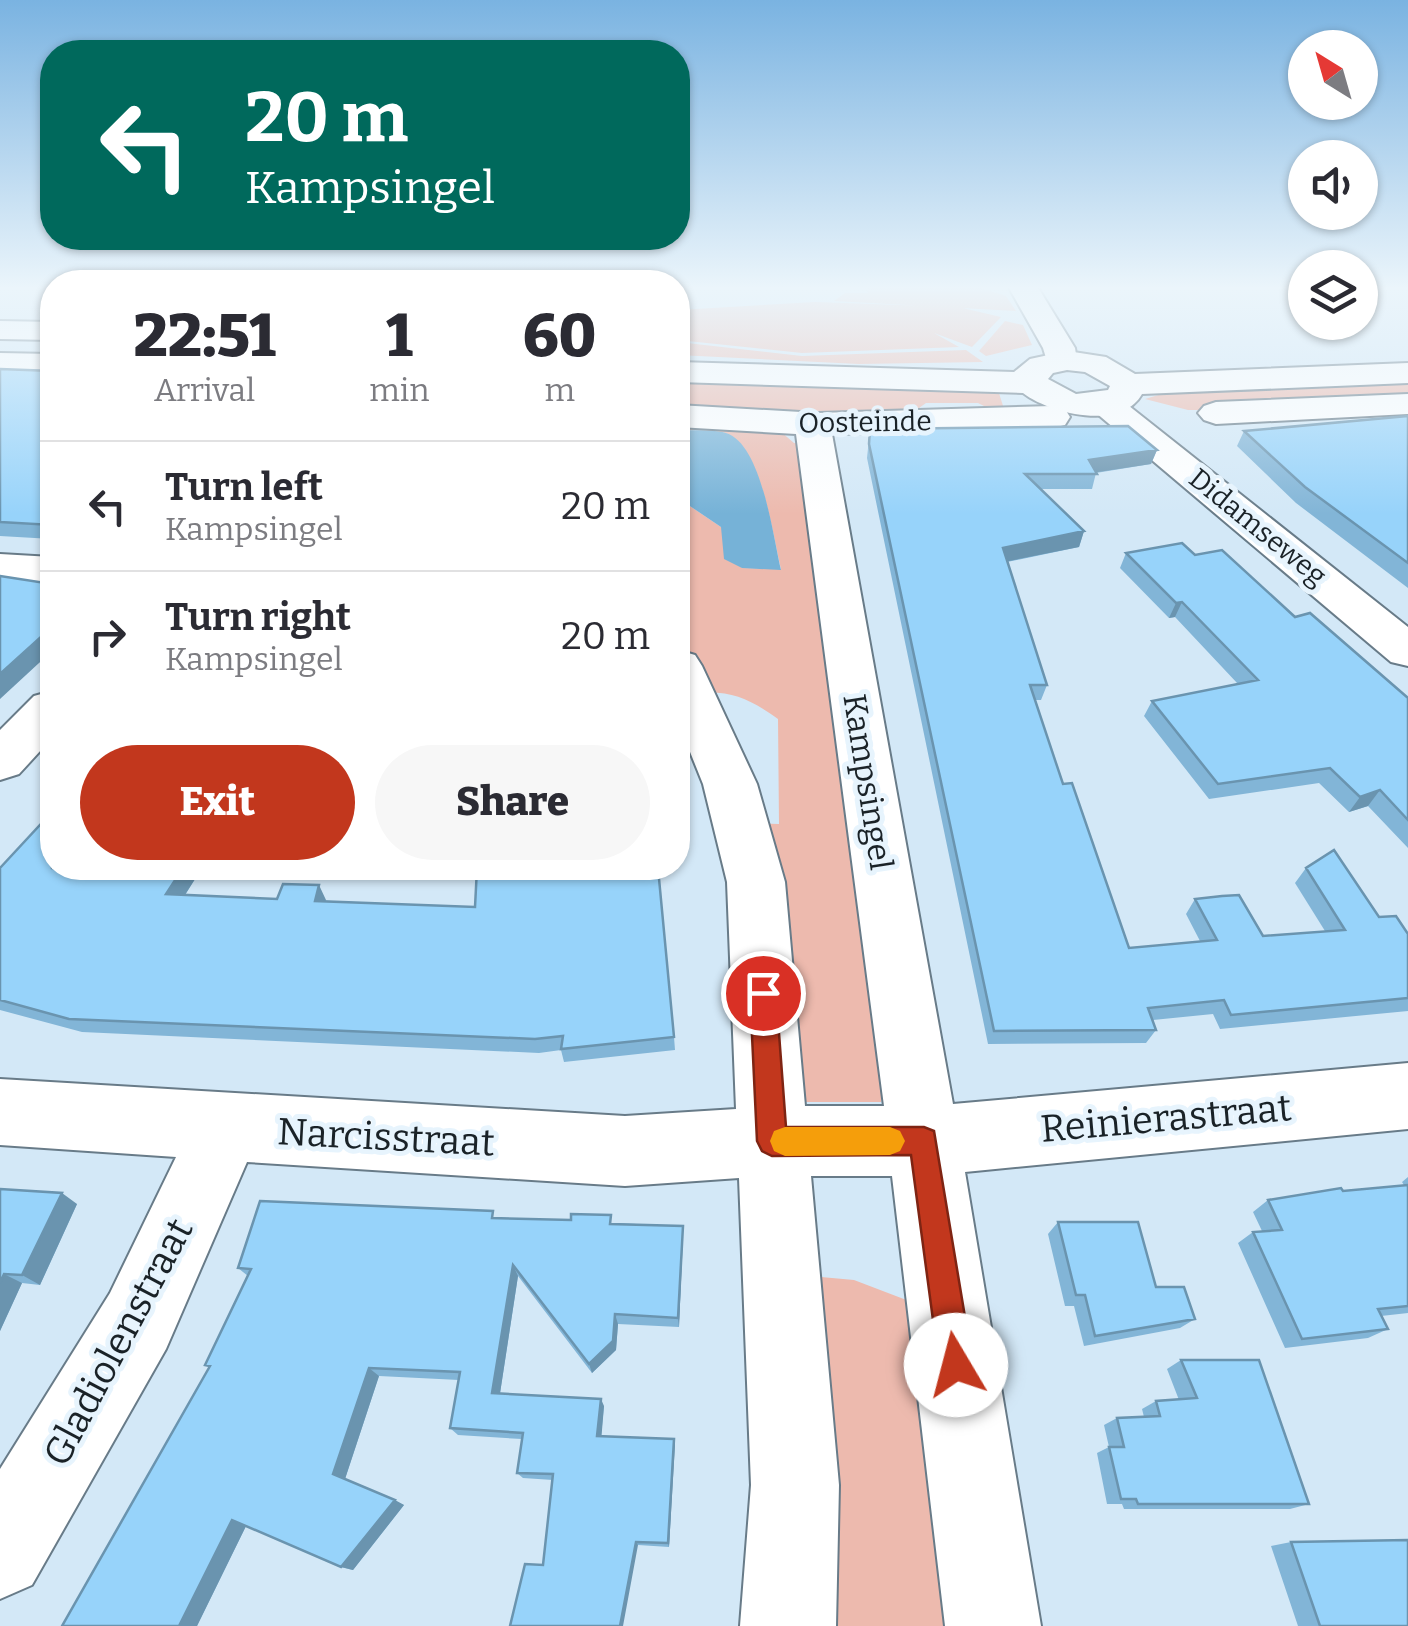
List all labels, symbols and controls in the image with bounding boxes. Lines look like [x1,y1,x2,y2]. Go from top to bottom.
north arrow [1288,30,1378,120]
map controls [1288,30,1378,340]
text: 20 m [245,76,408,160]
icon: left [80,80,210,210]
button: sound [1288,140,1378,230]
text: Kampsingel [245,161,495,215]
button: layers [1288,250,1378,340]
text: 22:51 [133,300,276,372]
text: 1 [386,300,413,372]
text: 60 [523,300,596,372]
text: Arrival [154,371,255,409]
text: min [369,371,430,409]
text: m [544,371,575,409]
street label: Oosteinde [798,404,932,440]
street label: Didamseweg [1183,462,1333,592]
text: Turn left [165,464,323,510]
icon: left [80,479,135,534]
text: 20 m [561,483,650,529]
text: Kampsingel [165,510,343,548]
text: Turn right [165,594,351,640]
icon: right [80,609,135,664]
text: 20 m [561,613,650,659]
text: Kampsingel [165,640,343,678]
street label: Kampsingel [835,691,901,873]
button: Exit [80,745,355,860]
button: Share [375,745,650,860]
pin [721,951,806,1036]
icon: arrive [736,966,791,1021]
street label: Reinierastraat [1039,1084,1294,1152]
street label: Narcisstraat [276,1108,496,1166]
street label: Gladiolenstraat [34,1210,203,1473]
position arrow [904,1313,1008,1417]

